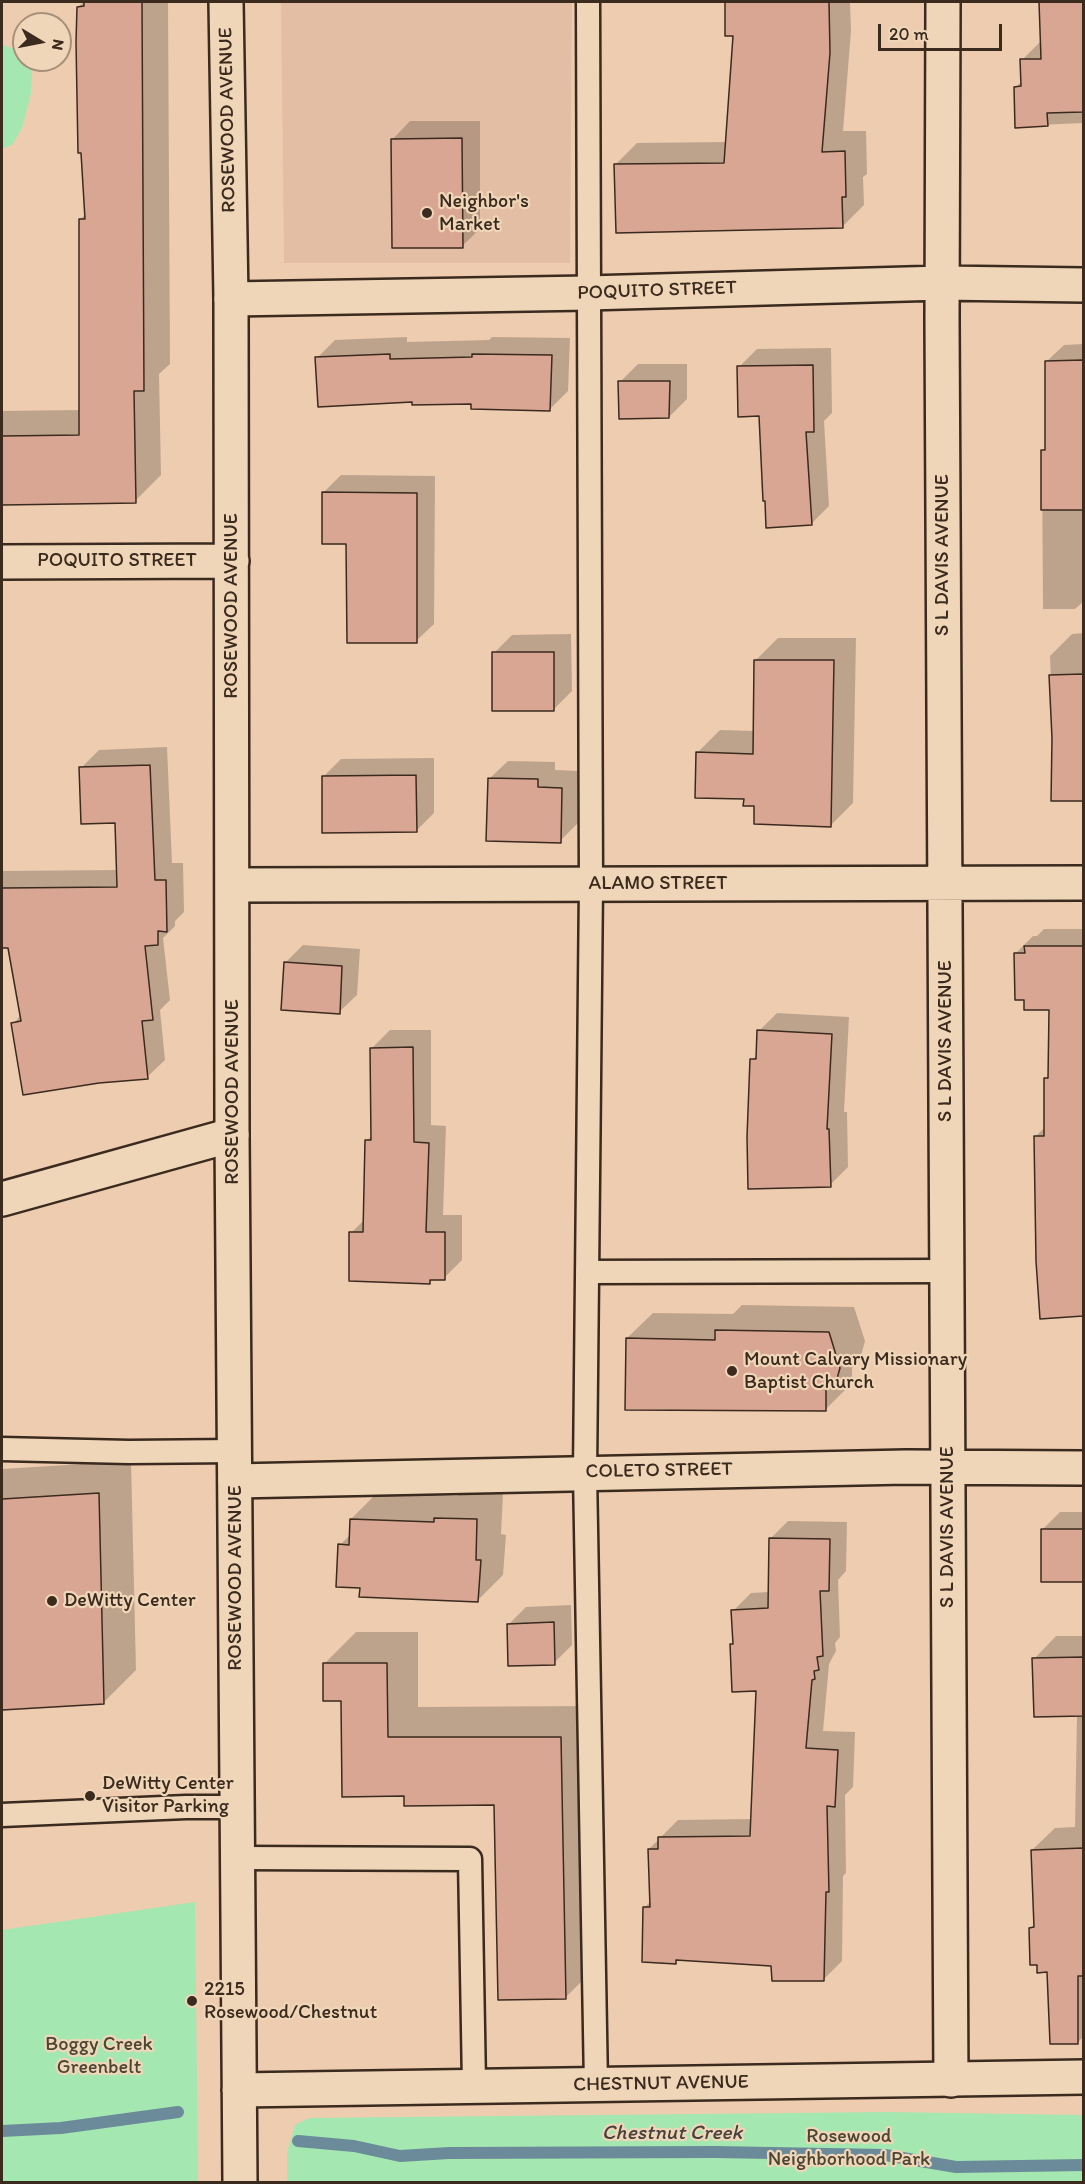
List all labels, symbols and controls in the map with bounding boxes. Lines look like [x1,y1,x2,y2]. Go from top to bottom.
north arrow [12,12,72,72]
scale bar [881,12,1006,50]
text: 20 m [889,23,929,45]
street label: ROSEWOOD AVENUE [214,27,242,213]
text: N [48,38,69,52]
place label: Neighbor's Market [439,190,529,237]
marker: Neighbor's Market [420,206,434,220]
street label: POQUITO STREET [577,276,737,306]
street label: S L DAVIS AVENUE [931,474,955,636]
street label: ROSEWOOD AVENUE [220,513,244,699]
street label: POQUITO STREET [37,549,197,573]
street label: ALAMO STREET [588,872,728,896]
street label: S L DAVIS AVENUE [934,960,958,1122]
street label: ROSEWOOD AVENUE [221,999,245,1185]
place label: Mount Calvary Missionary Baptist Church [744,1348,967,1395]
marker: Mount Calvary Missionary Baptist Church [725,1364,739,1378]
street label: S L DAVIS AVENUE [936,1446,960,1608]
street label: COLETO STREET [585,1458,733,1484]
street label: ROSEWOOD AVENUE [224,1485,248,1671]
place label: DeWitty Center [64,1589,196,1613]
marker: DeWitty Center [45,1594,59,1608]
place label: DeWitty Center Visitor Parking [102,1772,234,1819]
marker: DeWitty Center Visitor Parking [83,1789,97,1803]
place label: 2215 Rosewood/Chestnut [204,1978,377,2025]
marker: 2215 Rosewood/Chestnut [185,1994,199,2008]
park label: Boggy Creek Greenbelt [45,2033,153,2080]
street label: CHESTNUT AVENUE [573,2070,749,2098]
water label: Chestnut Creek [602,2121,742,2147]
park label: Rosewood Neighborhood Park [768,2125,930,2172]

